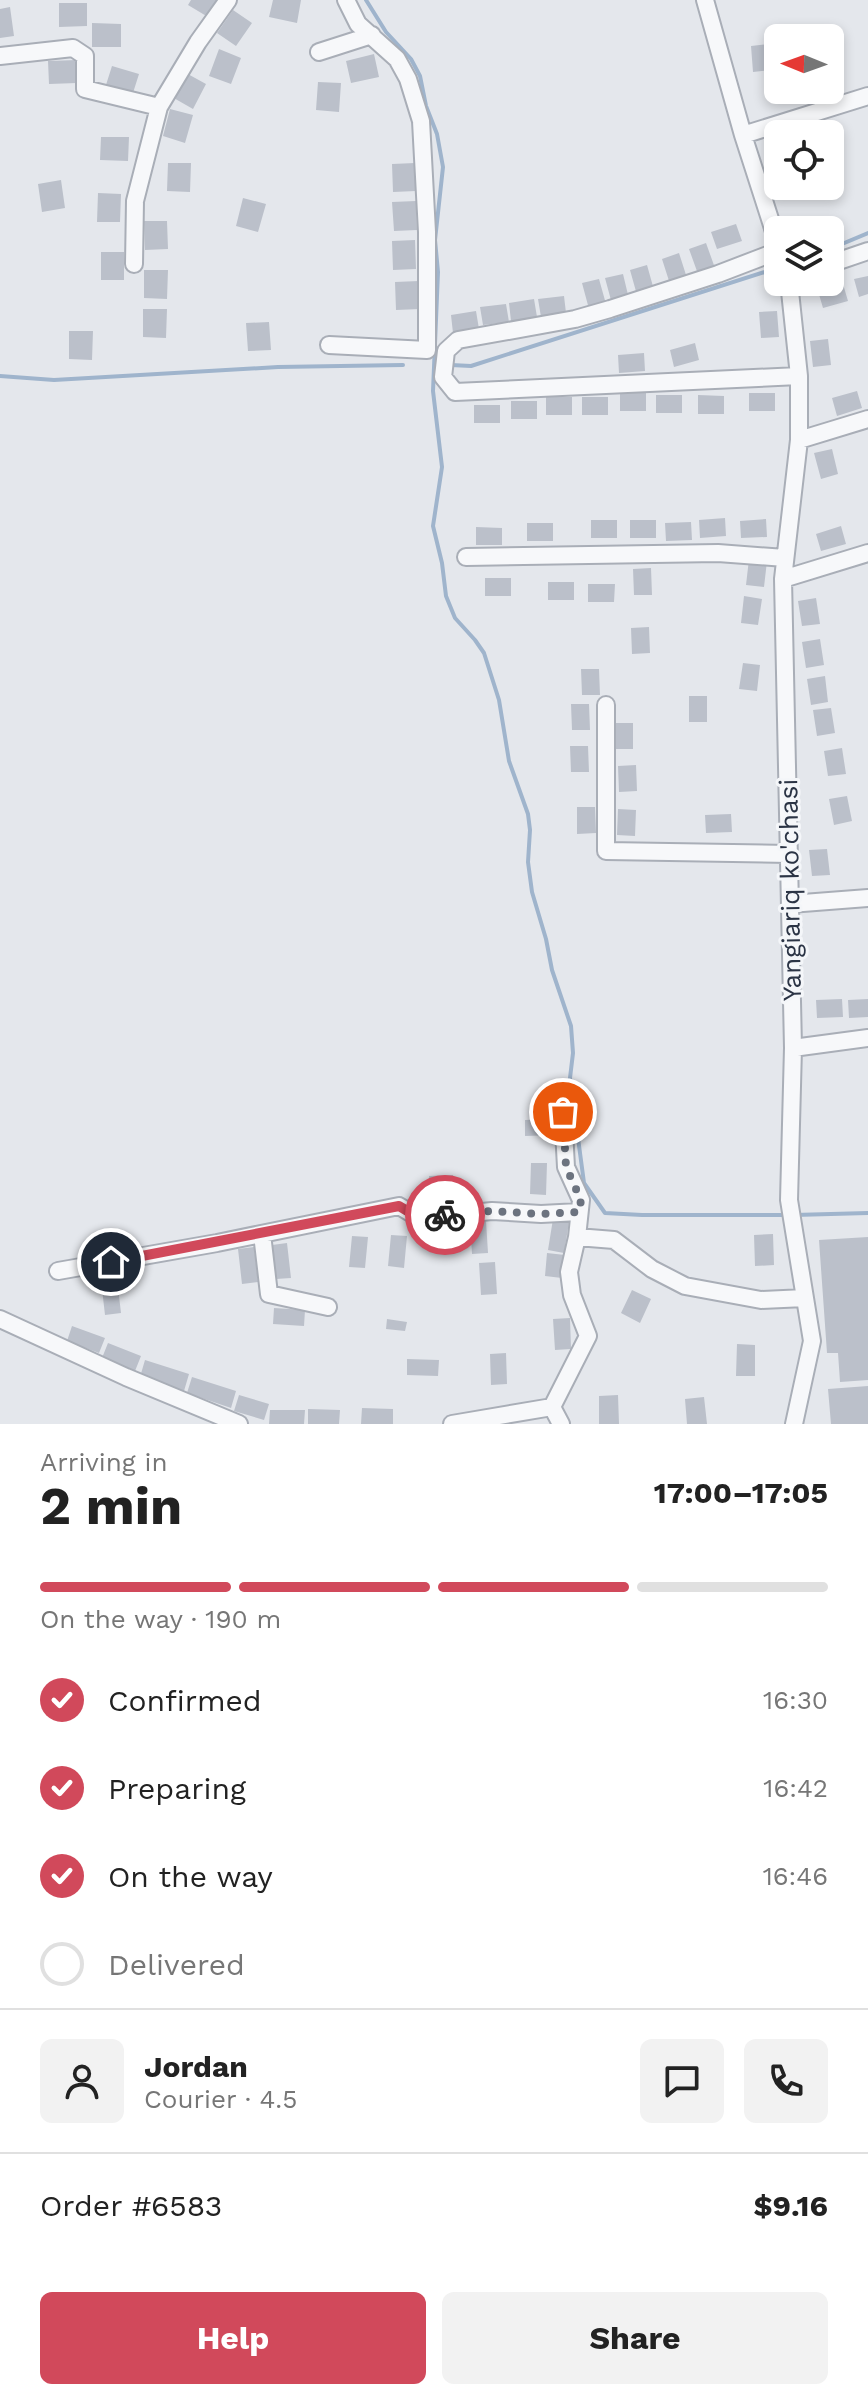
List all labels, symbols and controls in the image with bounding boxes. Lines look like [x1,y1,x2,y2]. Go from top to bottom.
north arrow [764,24,844,104]
map controls [764,24,844,296]
button: locate [764,120,844,200]
button: layers [764,216,844,296]
street label: Yangiariq ko'chasi [773,778,807,1002]
pin [529,1078,597,1146]
icon: bag [541,1090,585,1134]
courier [405,1175,485,1255]
icon: bike [423,1193,467,1237]
pin [77,1228,145,1296]
icon: home [89,1240,133,1284]
text: Arriving in [40,1447,168,1477]
text: 17:00–17:05 [654,1475,828,1510]
text: 2 min [40,1476,182,1537]
text: On the way · 190 m [40,1604,281,1634]
icon: check [40,1678,84,1722]
text: Confirmed [108,1683,262,1718]
text: 16:30 [763,1685,828,1715]
icon: check [40,1766,84,1810]
text: Preparing [108,1771,246,1806]
text: 16:42 [763,1773,828,1803]
icon: check [40,1854,84,1898]
text: On the way [108,1859,273,1894]
text: 16:46 [763,1861,828,1891]
text: Delivered [108,1947,245,1982]
button: person [40,2039,124,2123]
button: chat [640,2039,724,2123]
button: phone [744,2039,828,2123]
text: Jordan [144,2049,248,2084]
text: Courier · 4.5 [144,2084,297,2114]
text: Order #6583 [40,2188,222,2223]
text: $9.16 [753,2188,828,2223]
button: Help [40,2292,426,2384]
button: Share [442,2292,828,2384]

